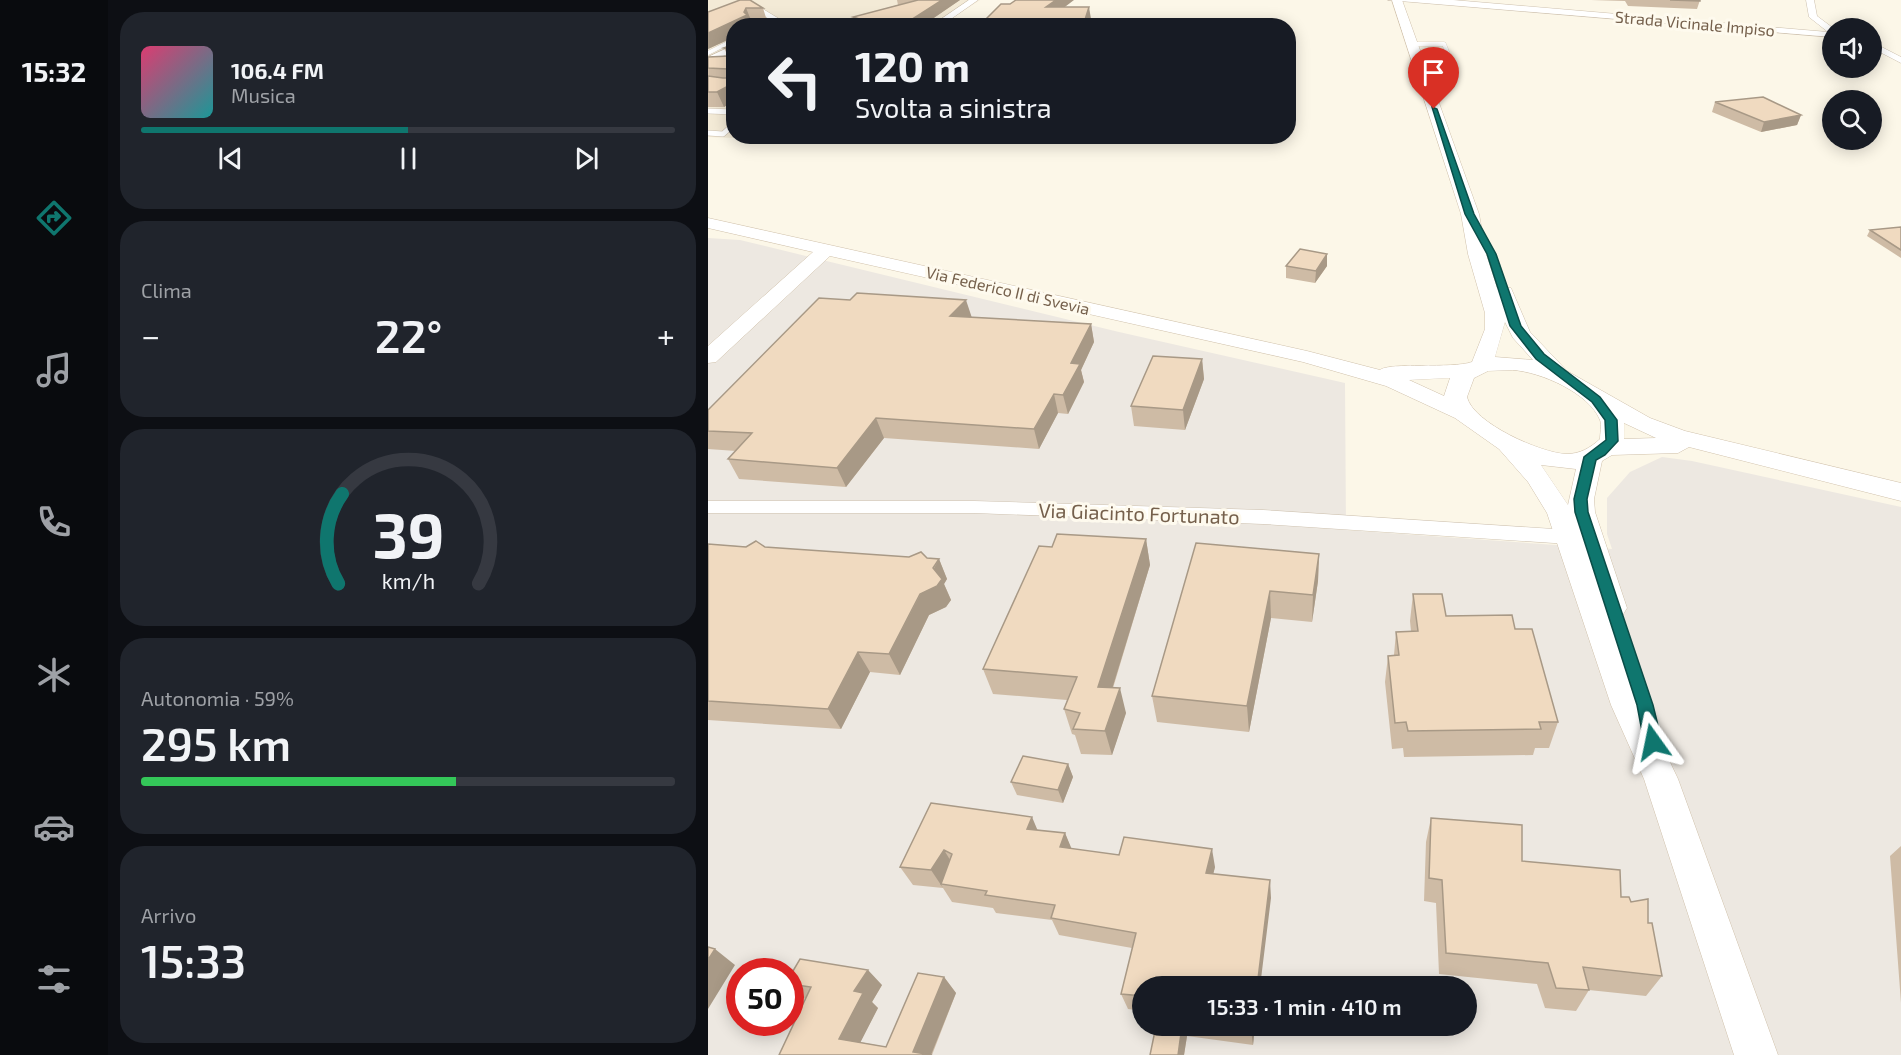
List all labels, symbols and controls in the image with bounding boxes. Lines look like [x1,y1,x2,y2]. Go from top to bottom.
street label: Strada Vicinale Impiso [1614,7,1776,39]
map controls [1822,18,1882,150]
button: sound [1822,18,1882,78]
text: 120 m [855,40,970,90]
icon: left [756,42,834,120]
pin [1408,47,1459,109]
text: 15:32 [22,55,86,87]
icon: arrive [1417,56,1450,89]
text: 106.4 FM [231,57,324,83]
text: Musica [231,83,296,107]
button: search [1822,90,1882,150]
text: Svolta a sinistra [855,91,1052,123]
icon: previous [214,142,247,175]
icon: pause [392,142,425,175]
icon: next [570,142,603,175]
icon: directions [33,197,75,239]
street label: Via Federico II di Svevia [924,262,1092,318]
text: Clima [141,278,192,302]
text: 22° [375,308,442,362]
text: − [141,315,160,355]
text: + [657,315,675,355]
icon: music [33,349,75,391]
text: 39 [372,497,444,572]
street label: Via Giacinto Fortunato [1038,497,1240,529]
icon: phone [33,501,75,543]
text: km/h [381,569,435,594]
icon: climate [33,654,75,696]
text: Autonomia · 59% [141,686,294,710]
position arrow [1621,710,1685,774]
text: 295 km [141,716,291,770]
icon: car [33,806,75,848]
text: Arrivo [141,903,196,927]
text: 15:33 [141,933,246,987]
icon: filters [33,958,75,1000]
speed limit sign: 50 [726,958,804,1036]
text: 15:33 · 1 min · 410 m [1207,993,1402,1019]

